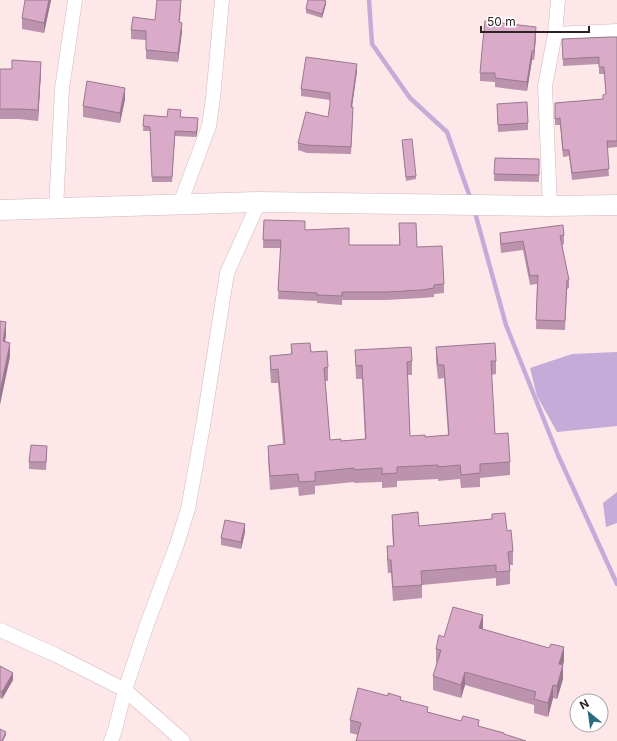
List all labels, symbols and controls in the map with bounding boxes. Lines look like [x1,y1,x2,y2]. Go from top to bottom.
scale bar [481,8,589,34]
text: 50 m [487,14,516,29]
north arrow [569,693,609,733]
text: N [577,696,591,712]

